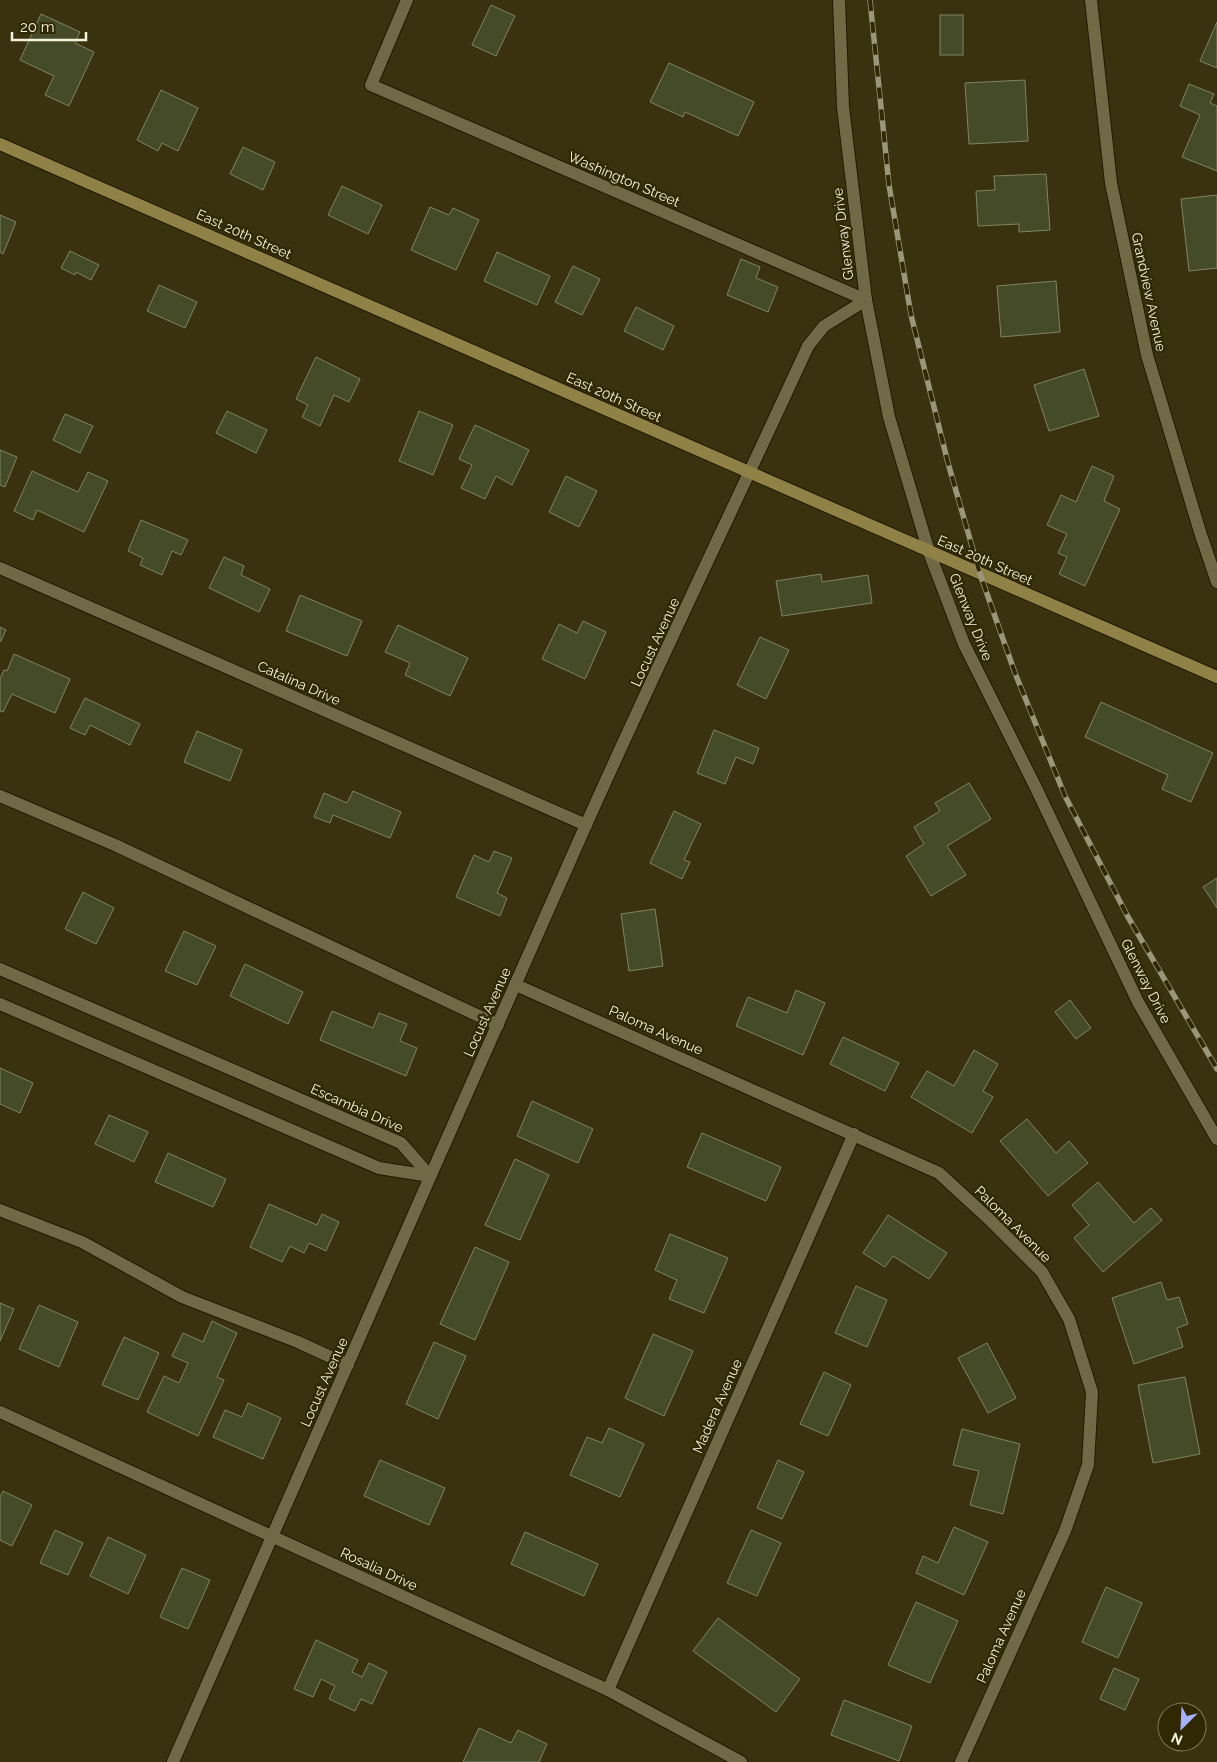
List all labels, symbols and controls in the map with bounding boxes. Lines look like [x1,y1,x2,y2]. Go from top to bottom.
scale bar [12,10,86,42]
text: 20 m [20,18,55,36]
street label: Washington Street [566,148,683,210]
street label: Glenway Drive [829,187,857,281]
street label: East 20th Street [194,206,294,262]
street label: Grandview Avenue [1129,231,1169,353]
street label: East 20th Street [564,369,664,425]
street label: East 20th Street [935,532,1035,588]
street label: Glenway Drive [946,571,996,663]
street label: Locust Avenue [627,595,683,689]
street label: Catalina Drive [255,658,343,708]
street label: Glenway Drive [1118,936,1174,1026]
street label: Locust Avenue [460,965,514,1059]
street label: Paloma Avenue [607,1002,705,1058]
street label: Escambia Drive [308,1080,406,1136]
street label: Paloma Avenue [972,1183,1054,1265]
street label: Locust Avenue [297,1335,351,1429]
street label: Madera Avenue [689,1356,745,1456]
street label: Rosalia Drive [338,1544,420,1594]
street label: Paloma Avenue [973,1587,1029,1685]
north arrow [1157,1702,1207,1752]
text: N [1169,1729,1185,1748]

